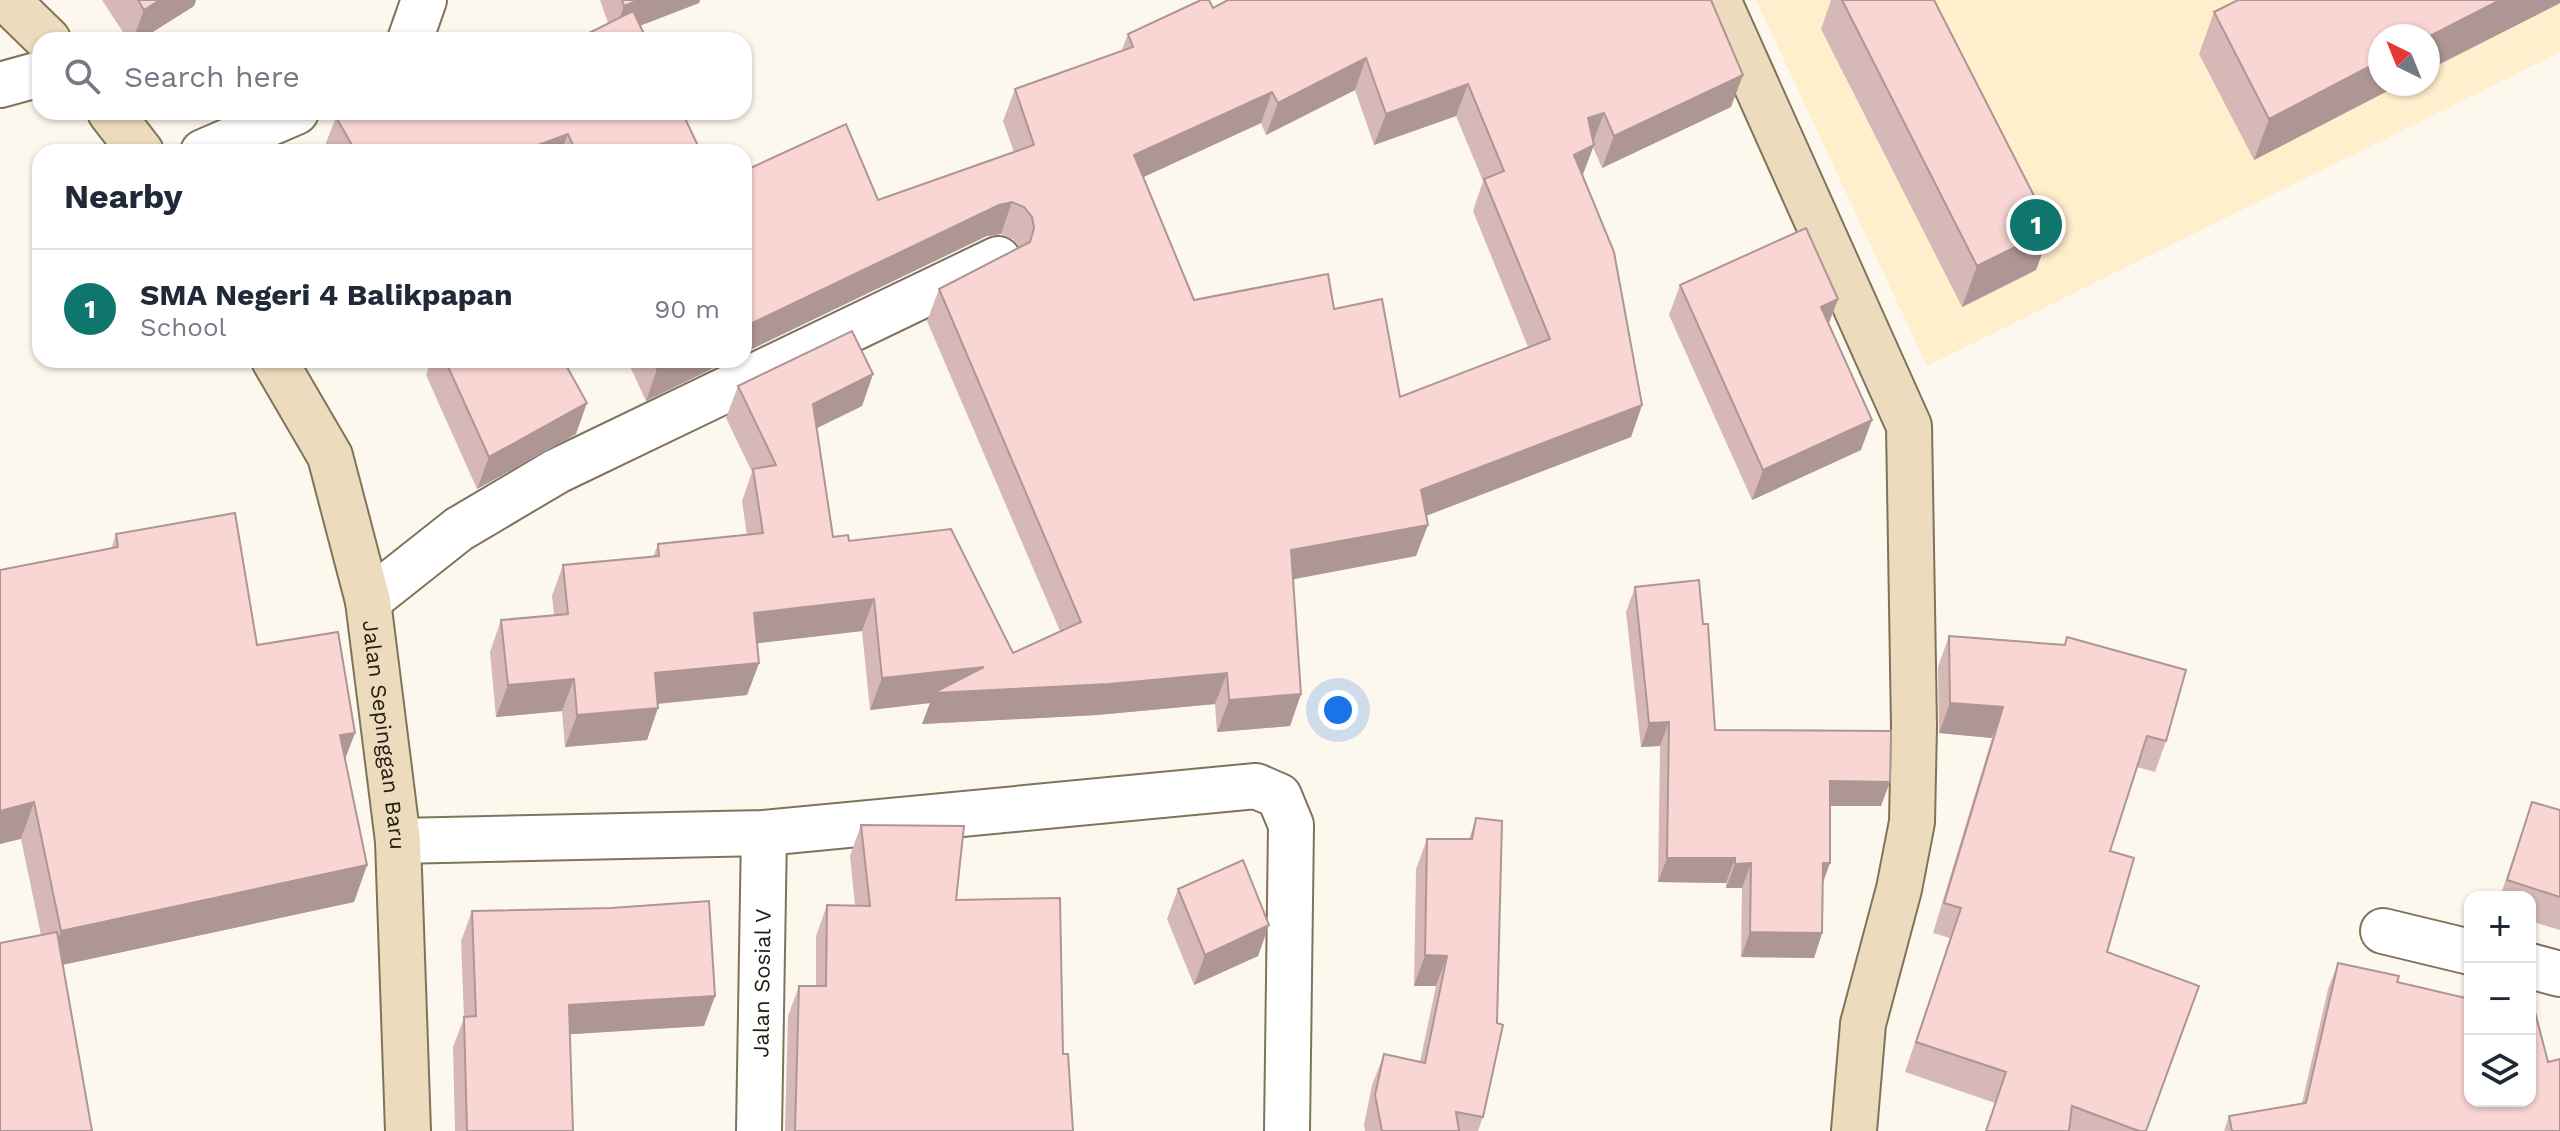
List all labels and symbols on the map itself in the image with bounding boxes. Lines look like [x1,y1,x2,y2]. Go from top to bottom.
north arrow [2368,24,2440,96]
pin: 1 [2010,195,2062,255]
street label: Jalan Sepinggan Baru [357,619,410,850]
your location [1318,690,1358,730]
street label: Jalan Sosial V [748,908,776,1058]

